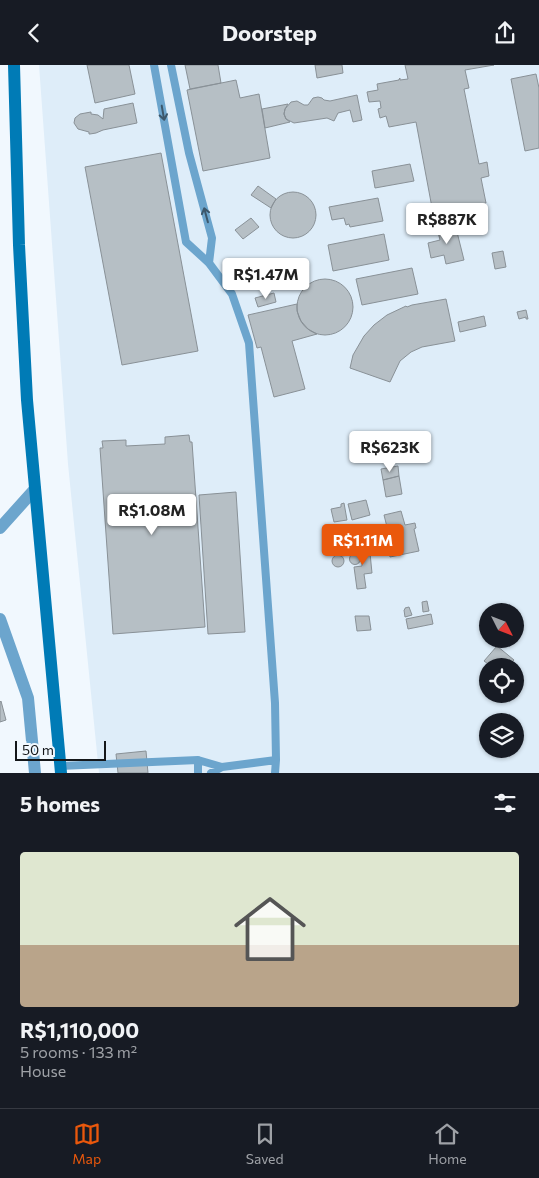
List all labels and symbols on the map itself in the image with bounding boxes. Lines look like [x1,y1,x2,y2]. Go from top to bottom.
one-way arrow [158,105,168,121]
pin: R$887K [406,203,488,245]
one-way arrow [201,208,210,224]
pin: R$1.47M [220,257,312,300]
pin: R$623K [349,431,431,473]
pin: R$1.08M [106,493,198,536]
pin: R$1.11M [317,523,409,566]
north arrow [479,603,524,647]
scale bar [15,738,106,761]

